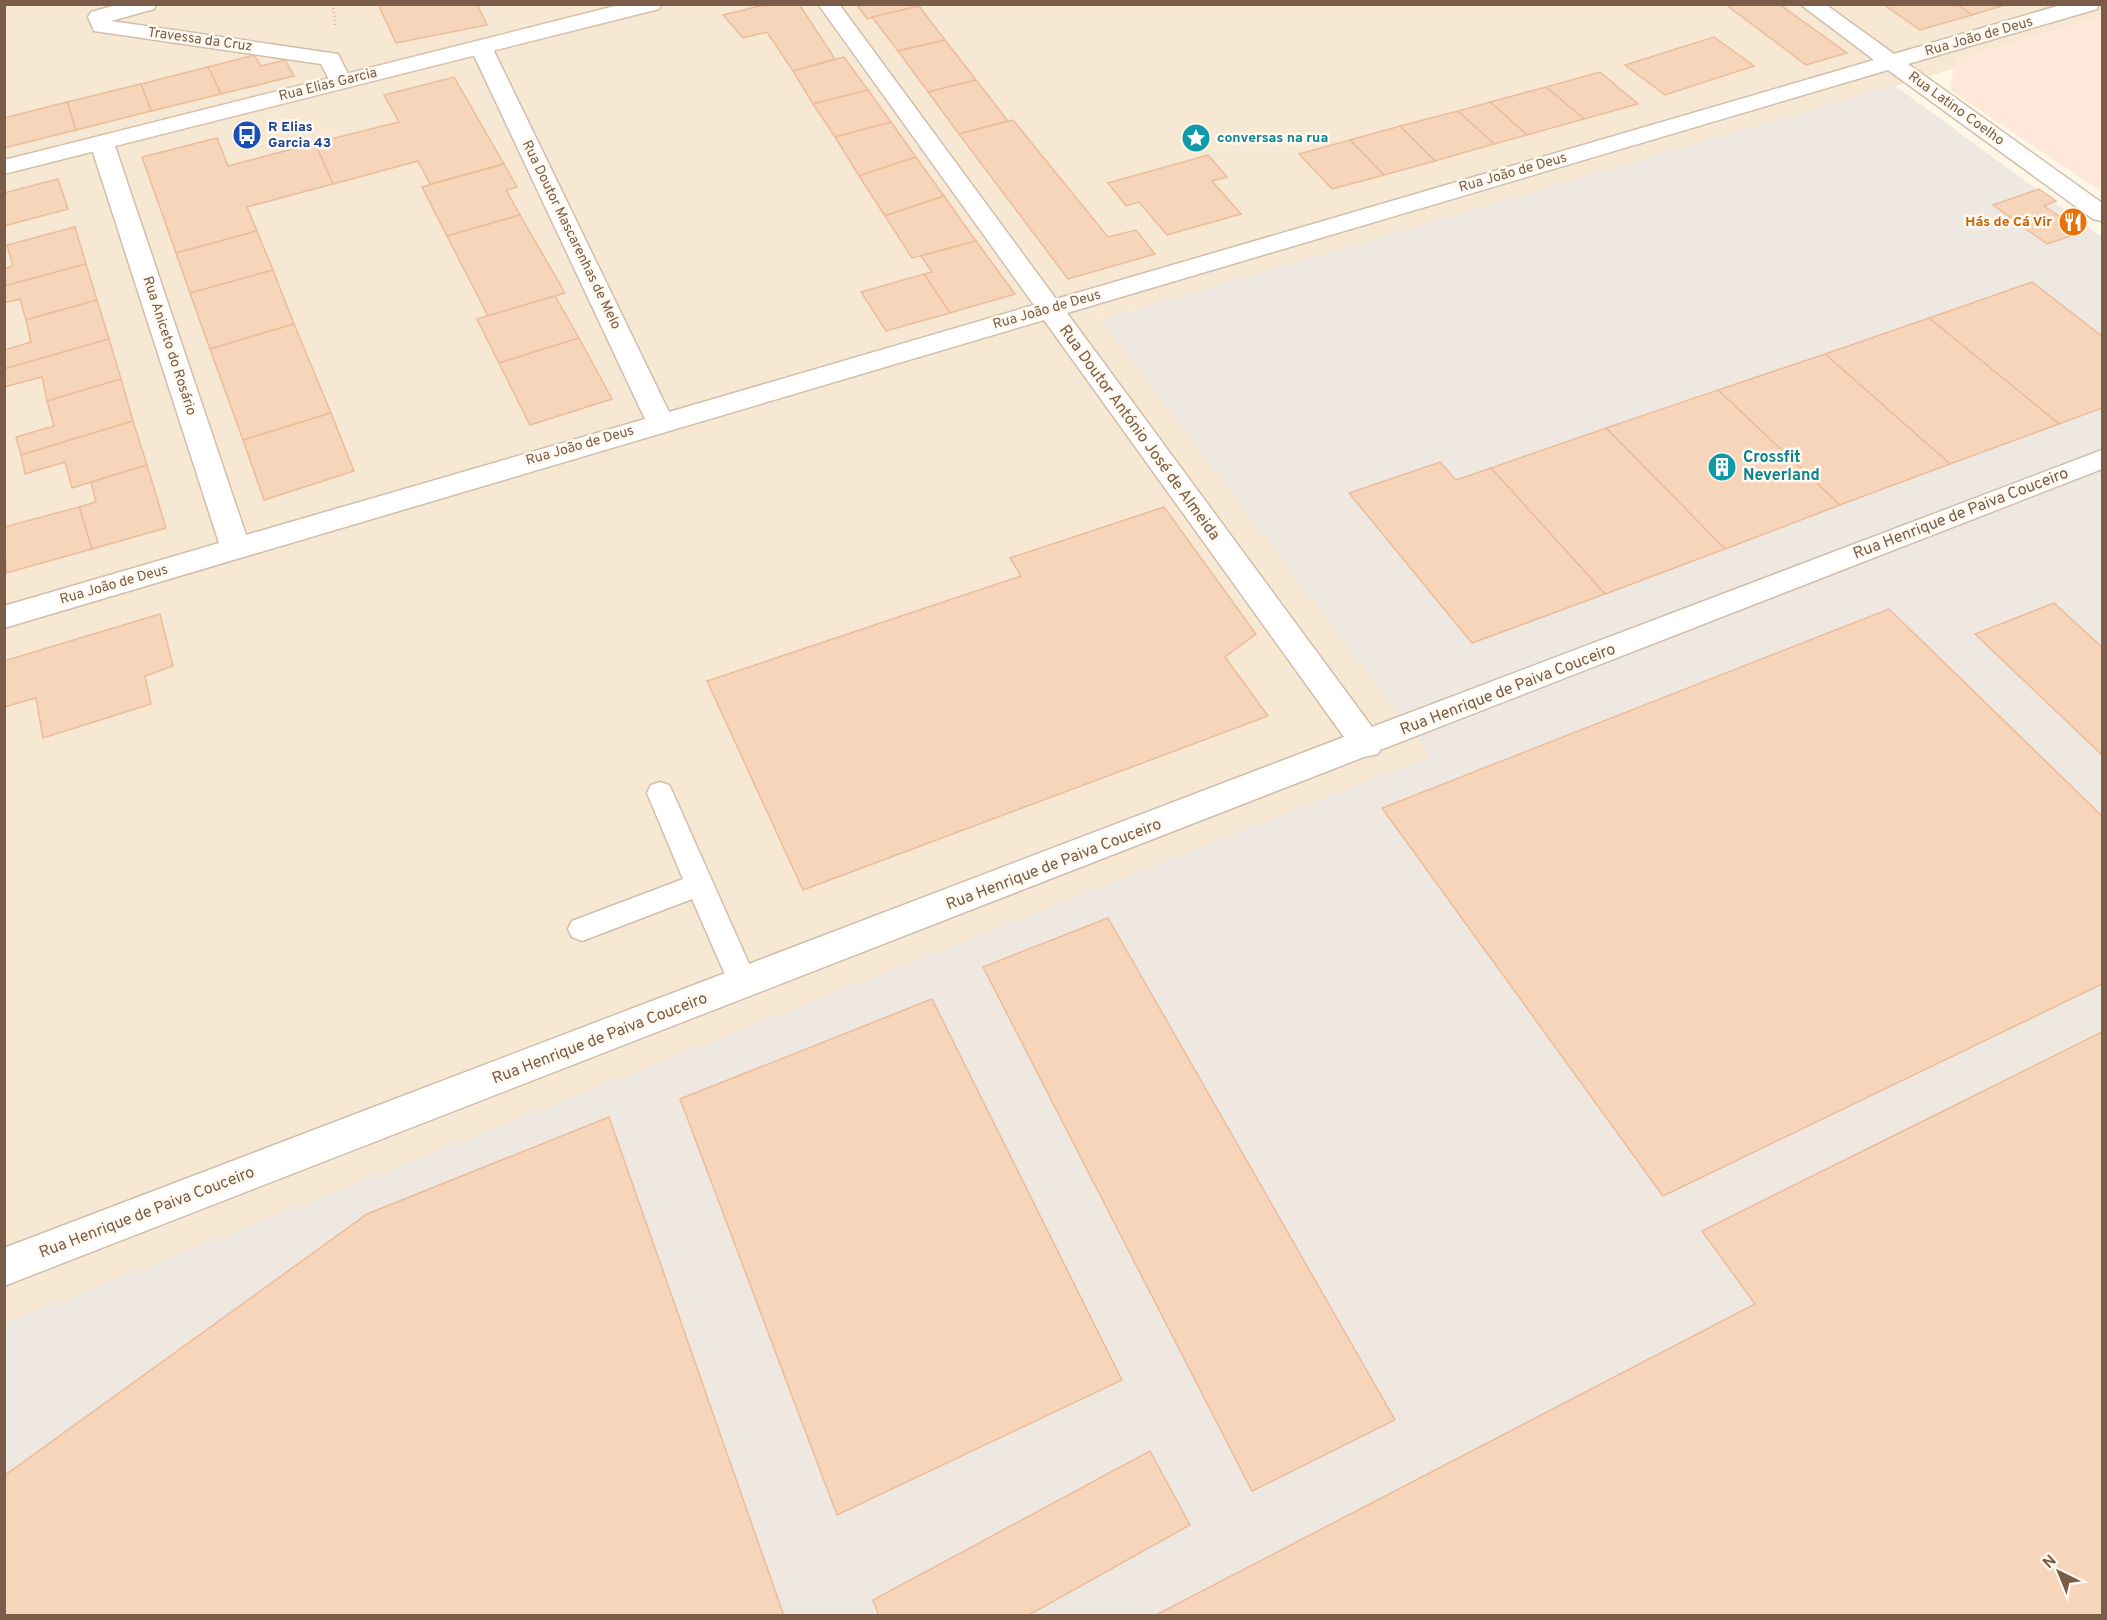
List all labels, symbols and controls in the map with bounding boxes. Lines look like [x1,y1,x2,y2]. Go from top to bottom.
street label: Rua João de Deus [1923,13,2035,61]
street label: Travessa da Cruz [147,24,253,56]
street label: Rua Elias Garcia [277,65,379,105]
street label: Rua Latino Coelho [1905,68,2008,150]
bus stop icon: R Elias Garcia 43 [231,119,263,151]
place label: R Elias Garcia 43 [268,119,331,152]
place icon: conversas na rua [1180,122,1212,154]
place label: conversas na rua [1217,130,1328,147]
street label: Rua Doutor Mascarenhas de Melo [518,138,624,333]
street label: Rua João de Deus [1457,149,1569,197]
restaurant icon: Hás de Cá Vir [2057,206,2089,238]
place label: Hás de Cá Vir [1965,214,2052,231]
street label: Rua Aniceto do Rosário [138,274,200,418]
street label: Rua João de Deus [991,286,1103,334]
street label: Rua Doutor António José de Almeida [1054,321,1224,545]
street label: Rua João de Deus [524,422,636,470]
place label: Crossfit Neverland [1743,448,1820,486]
building icon: Crossfit Neverland [1706,451,1738,483]
street label: Rua Henrique de Paiva Couceiro [1851,464,2071,564]
street label: Rua João de Deus [58,561,170,609]
street label: Rua Henrique de Paiva Couceiro [1398,640,1618,740]
street label: Rua Henrique de Paiva Couceiro [944,815,1164,915]
street label: Rua Henrique de Paiva Couceiro [490,989,710,1089]
street label: Rua Henrique de Paiva Couceiro [37,1163,257,1263]
north arrow [2029,1542,2089,1602]
text: N [2039,1551,2061,1574]

